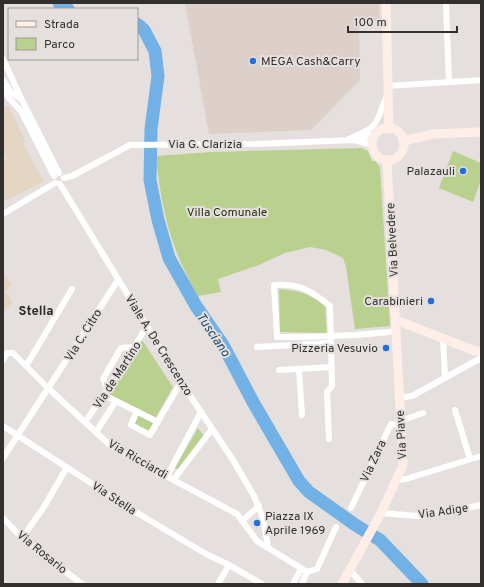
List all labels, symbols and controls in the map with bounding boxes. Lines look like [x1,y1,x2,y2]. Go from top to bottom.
legend [8,8,138,60]
scale bar [348,8,457,34]
text: 100 m [354,15,387,31]
text: Strada [44,17,79,33]
text: Parco [44,37,75,53]
place label: MEGA Cash&Carry [261,54,360,70]
marker: MEGA Cash&Carry [248,56,258,66]
street label: Via G. Clarizia [168,137,242,153]
place label: Palazauli [407,164,455,180]
marker: Palazauli [458,166,468,176]
street label: Via Belvedere [383,202,403,278]
park label: Villa Comunale [187,205,267,221]
street label: Viale A. De Crescenzo [121,292,196,399]
place label: Carabinieri [364,294,423,310]
marker: Carabinieri [426,296,436,306]
district label: Stella [19,304,53,320]
street label: Via C. Citro [61,306,107,365]
water label: Tusciano [192,310,233,360]
street label: Via de Martino [90,338,146,412]
place label: Pizzeria Vesuvio [291,341,378,357]
marker: Pizzeria Vesuvio [381,343,391,353]
street label: Via Piave [393,410,411,460]
street label: Via Ricciardi [105,436,170,483]
street label: Via Zara [357,438,391,485]
street label: Via Stella [88,478,139,519]
street label: Via Adige [417,501,469,523]
place label: Piazza IX Aprile 1969 [265,509,326,539]
marker: Piazza IX Aprile 1969 [252,518,262,528]
street label: Via Rosario [13,527,70,578]

